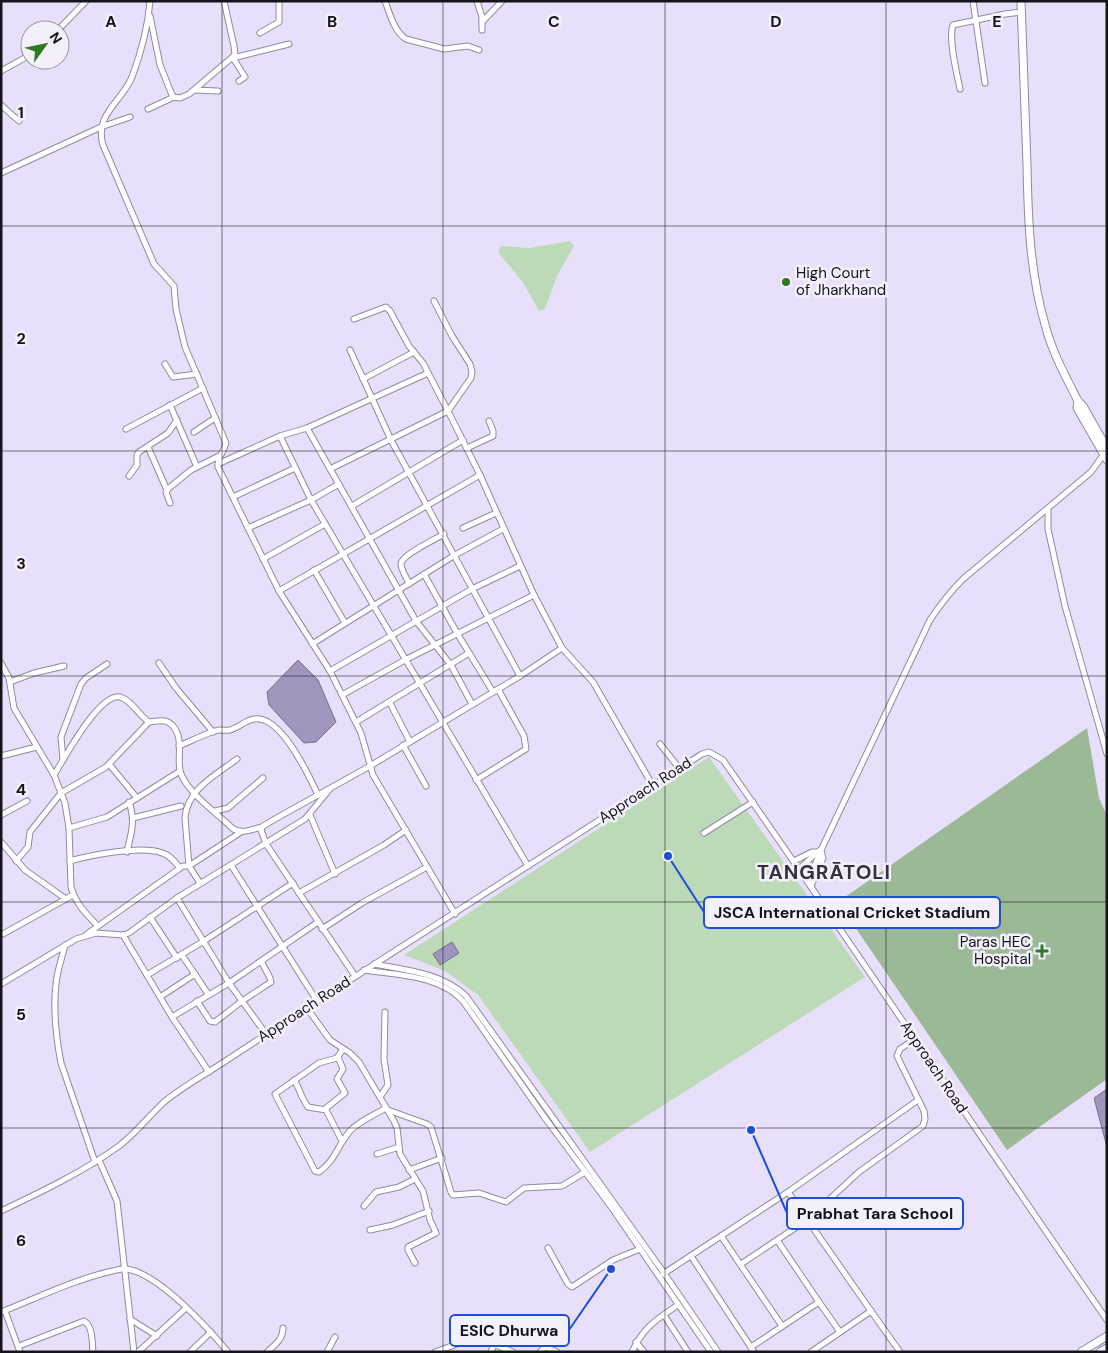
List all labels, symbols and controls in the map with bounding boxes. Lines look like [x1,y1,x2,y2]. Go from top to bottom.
text: A [105,11,117,32]
text: B [327,11,337,32]
text: C [548,11,560,32]
text: D [770,11,782,32]
text: E [992,11,1002,32]
north arrow [20,20,70,70]
text: N [46,29,66,47]
text: 1 [18,102,24,123]
place label: High Court of Jharkhand [796,263,886,300]
marker: High Court of Jharkhand [780,276,792,288]
text: 2 [16,328,26,349]
text: 3 [16,553,26,574]
street label: Approach Road [595,752,695,828]
text: 4 [16,779,26,800]
district label: TANGRĀTOLI [757,859,891,885]
callout: JSCA International Cricket Stadium [704,897,1000,928]
text: JSCA International Cricket Stadium [714,902,990,923]
place label: Paras HEC Hospital [960,932,1031,969]
marker: Paras HEC Hospital [1035,944,1049,958]
street label: Approach Road [254,971,354,1047]
text: 5 [16,1004,26,1025]
street label: Approach Road [896,1017,972,1117]
callout: Prabhat Tara School [787,1198,963,1229]
text: Prabhat Tara School [797,1203,953,1224]
text: 6 [16,1230,26,1251]
callout: ESIC Dhurwa [450,1315,569,1346]
text: ESIC Dhurwa [460,1320,558,1341]

